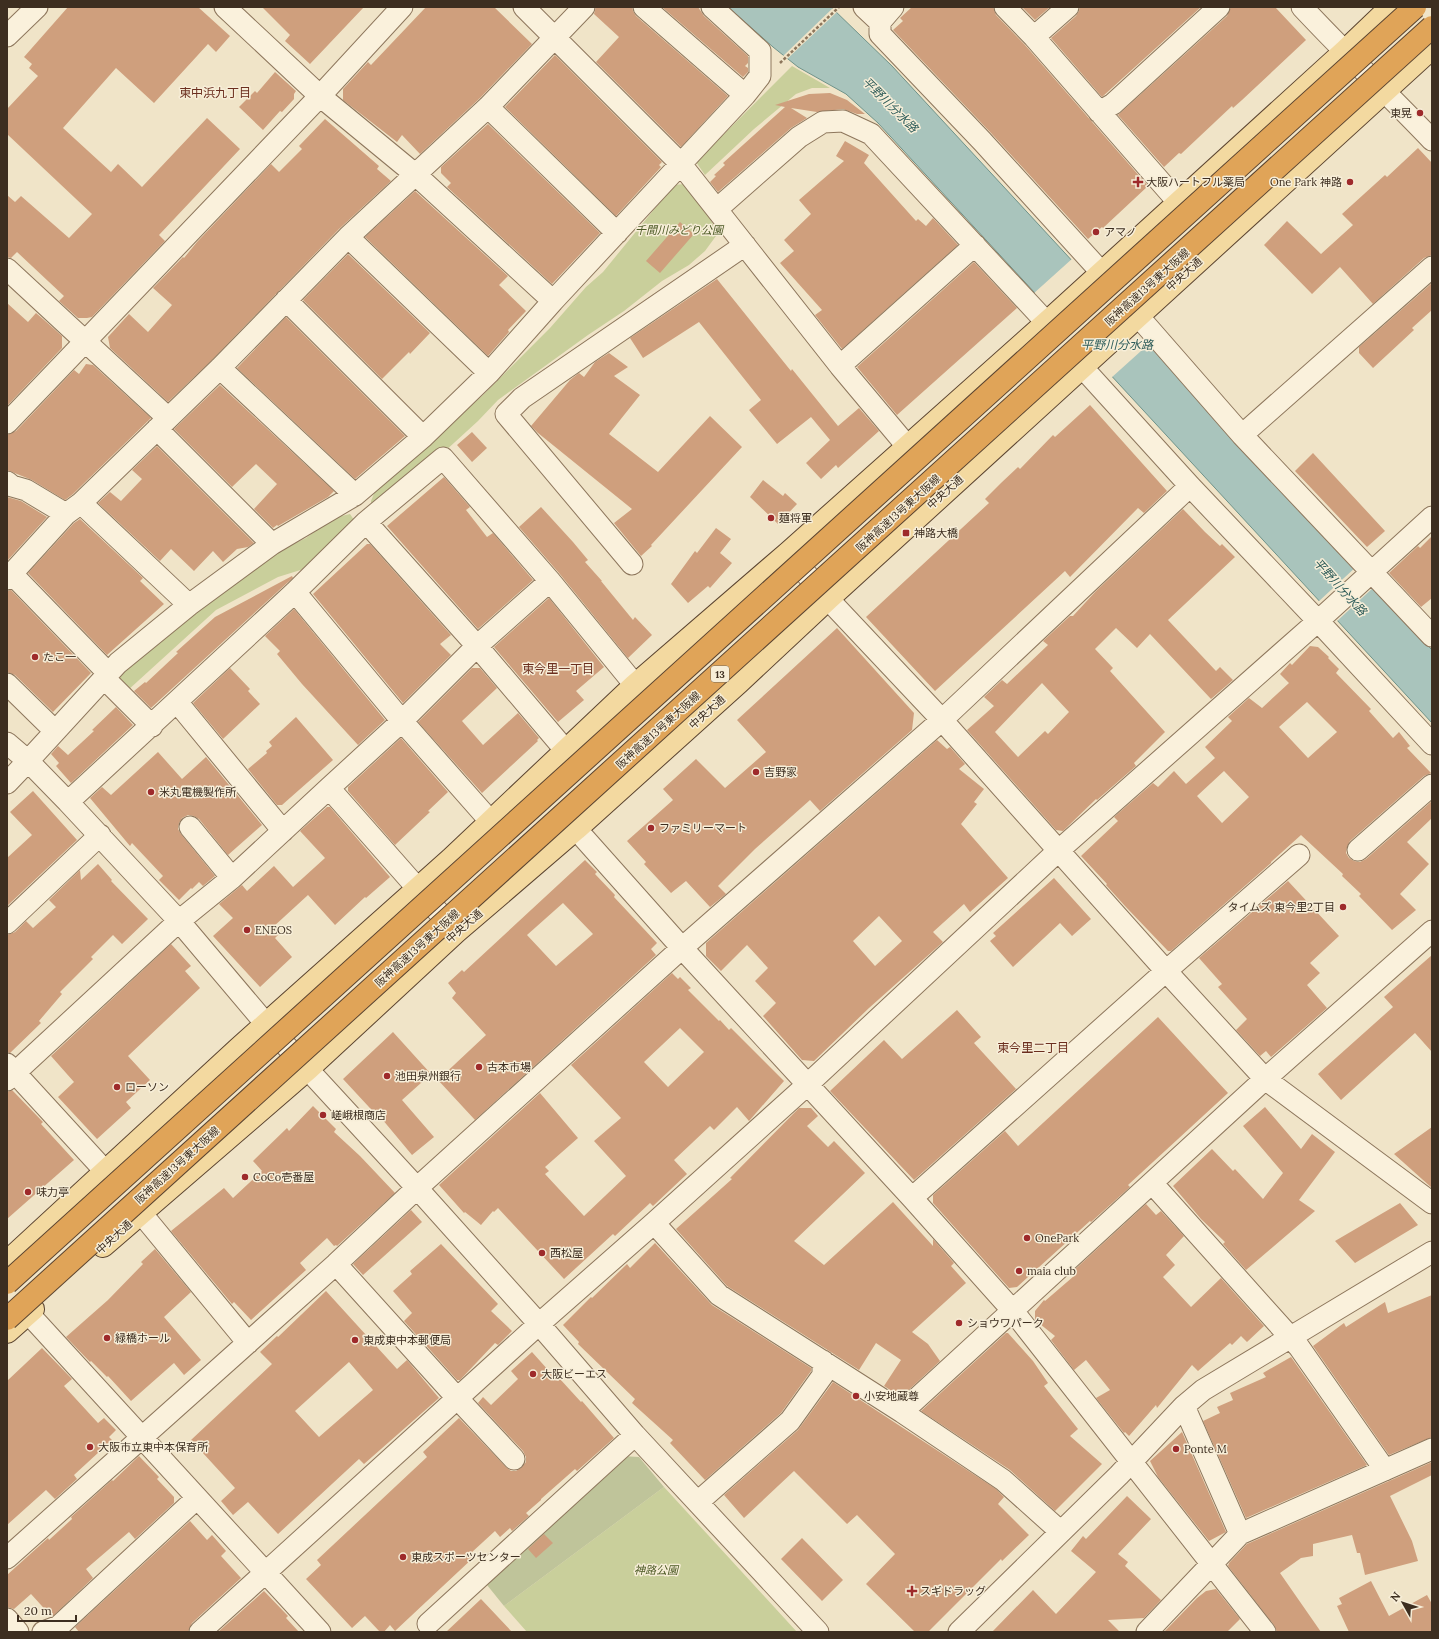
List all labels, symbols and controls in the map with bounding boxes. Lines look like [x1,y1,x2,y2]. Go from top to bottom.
water label: 平野川分水路 [860,74,922,136]
district label: 東中浜九丁目 [179,85,251,100]
place label: 東晃 [1390,106,1412,120]
marker: 東晃 [1415,108,1425,118]
place label: 大阪ハートフル薬局 [1146,175,1245,189]
place label: One Park 神路 [1270,175,1342,189]
marker: 大阪ハートフル薬局 [1133,177,1143,187]
marker: One Park 神路 [1345,177,1355,187]
park label: 千間川みどり公園 [635,223,725,237]
place label: アマノ [1104,225,1137,239]
marker: アマノ [1091,227,1101,237]
street label: 阪神高速13号東大阪線 [1102,245,1192,329]
street label: 中央大通 [1163,254,1205,294]
water label: 平野川分水路 [1081,337,1154,352]
street label: 阪神高速13号東大阪線 [853,471,943,555]
street label: 中央大通 [924,472,966,512]
place label: 麺将軍 [779,511,812,525]
marker: 麺将軍 [766,513,776,523]
place label: 神路大橋 [914,526,958,540]
marker: 神路大橋 [901,528,911,538]
water label: 平野川分水路 [1311,555,1371,619]
place label: たこ一 [43,650,76,664]
marker: たこ一 [30,652,40,662]
district label: 東今里一丁目 [522,661,594,676]
road number: 13 [711,666,729,682]
street label: 阪神高速13号東大阪線 [613,688,703,772]
street label: 中央大通 [686,692,728,732]
place label: 吉野家 [764,765,797,779]
marker: 吉野家 [751,767,761,777]
place label: 米丸電機製作所 [159,785,237,799]
marker: 米丸電機製作所 [146,787,156,797]
place label: ファミリーマート [659,821,747,835]
marker: ファミリーマート [646,823,656,833]
place label: タイムズ 東今里2丁目 [1227,900,1335,914]
marker: タイムズ 東今里2丁目 [1338,902,1348,912]
street label: 阪神高速13号東大阪線 [372,906,462,990]
street label: 中央大通 [443,906,485,946]
place label: ENEOS [255,923,292,937]
marker: ENEOS [242,925,252,935]
district label: 東今里二丁目 [997,1040,1069,1055]
place label: 古本市場 [487,1060,531,1074]
marker: 古本市場 [474,1062,484,1072]
place label: 池田泉州銀行 [395,1069,461,1083]
marker: 池田泉州銀行 [382,1071,392,1081]
place label: ローソン [125,1080,169,1094]
marker: ローソン [112,1082,122,1092]
place label: 嵯峨根商店 [331,1108,386,1122]
marker: 嵯峨根商店 [318,1110,328,1120]
street label: 阪神高速13号東大阪線 [132,1123,222,1207]
place label: CoCo壱番屋 [253,1170,314,1184]
marker: CoCo壱番屋 [240,1172,250,1182]
place label: 味力亭 [36,1185,69,1199]
marker: 味力亭 [23,1187,33,1197]
street label: 中央大通 [93,1217,135,1257]
place label: OnePark [1035,1231,1079,1245]
marker: OnePark [1022,1233,1032,1243]
place label: 西松屋 [550,1246,583,1260]
marker: 西松屋 [537,1248,547,1258]
place label: maia club [1027,1264,1076,1278]
marker: maia club [1014,1266,1024,1276]
place label: ショウワパーク [967,1316,1044,1330]
marker: ショウワパーク [954,1318,964,1328]
place label: 緑橋ホール [115,1331,170,1345]
marker: 緑橋ホール [102,1333,112,1343]
place label: 東成東中本郵便局 [363,1333,451,1347]
marker: 東成東中本郵便局 [350,1335,360,1345]
place label: 大阪ビーエス [541,1367,607,1381]
marker: 大阪ビーエス [528,1369,538,1379]
place label: 小安地蔵尊 [864,1389,919,1403]
marker: 小安地蔵尊 [851,1391,861,1401]
place label: 大阪市立東中本保育所 [98,1440,209,1454]
marker: 大阪市立東中本保育所 [85,1442,95,1452]
place label: Ponte M [1184,1442,1227,1456]
marker: Ponte M [1171,1444,1181,1454]
place label: 東成スポーツセンター [411,1550,521,1564]
marker: 東成スポーツセンター [398,1552,408,1562]
park label: 神路公園 [634,1563,680,1577]
north arrow [1383,1583,1423,1623]
place label: スギドラッグ [920,1584,986,1598]
marker: スギドラッグ [907,1586,917,1596]
text: N [1387,1589,1404,1604]
scale bar [18,1597,76,1623]
text: 20 m [24,1603,52,1618]

